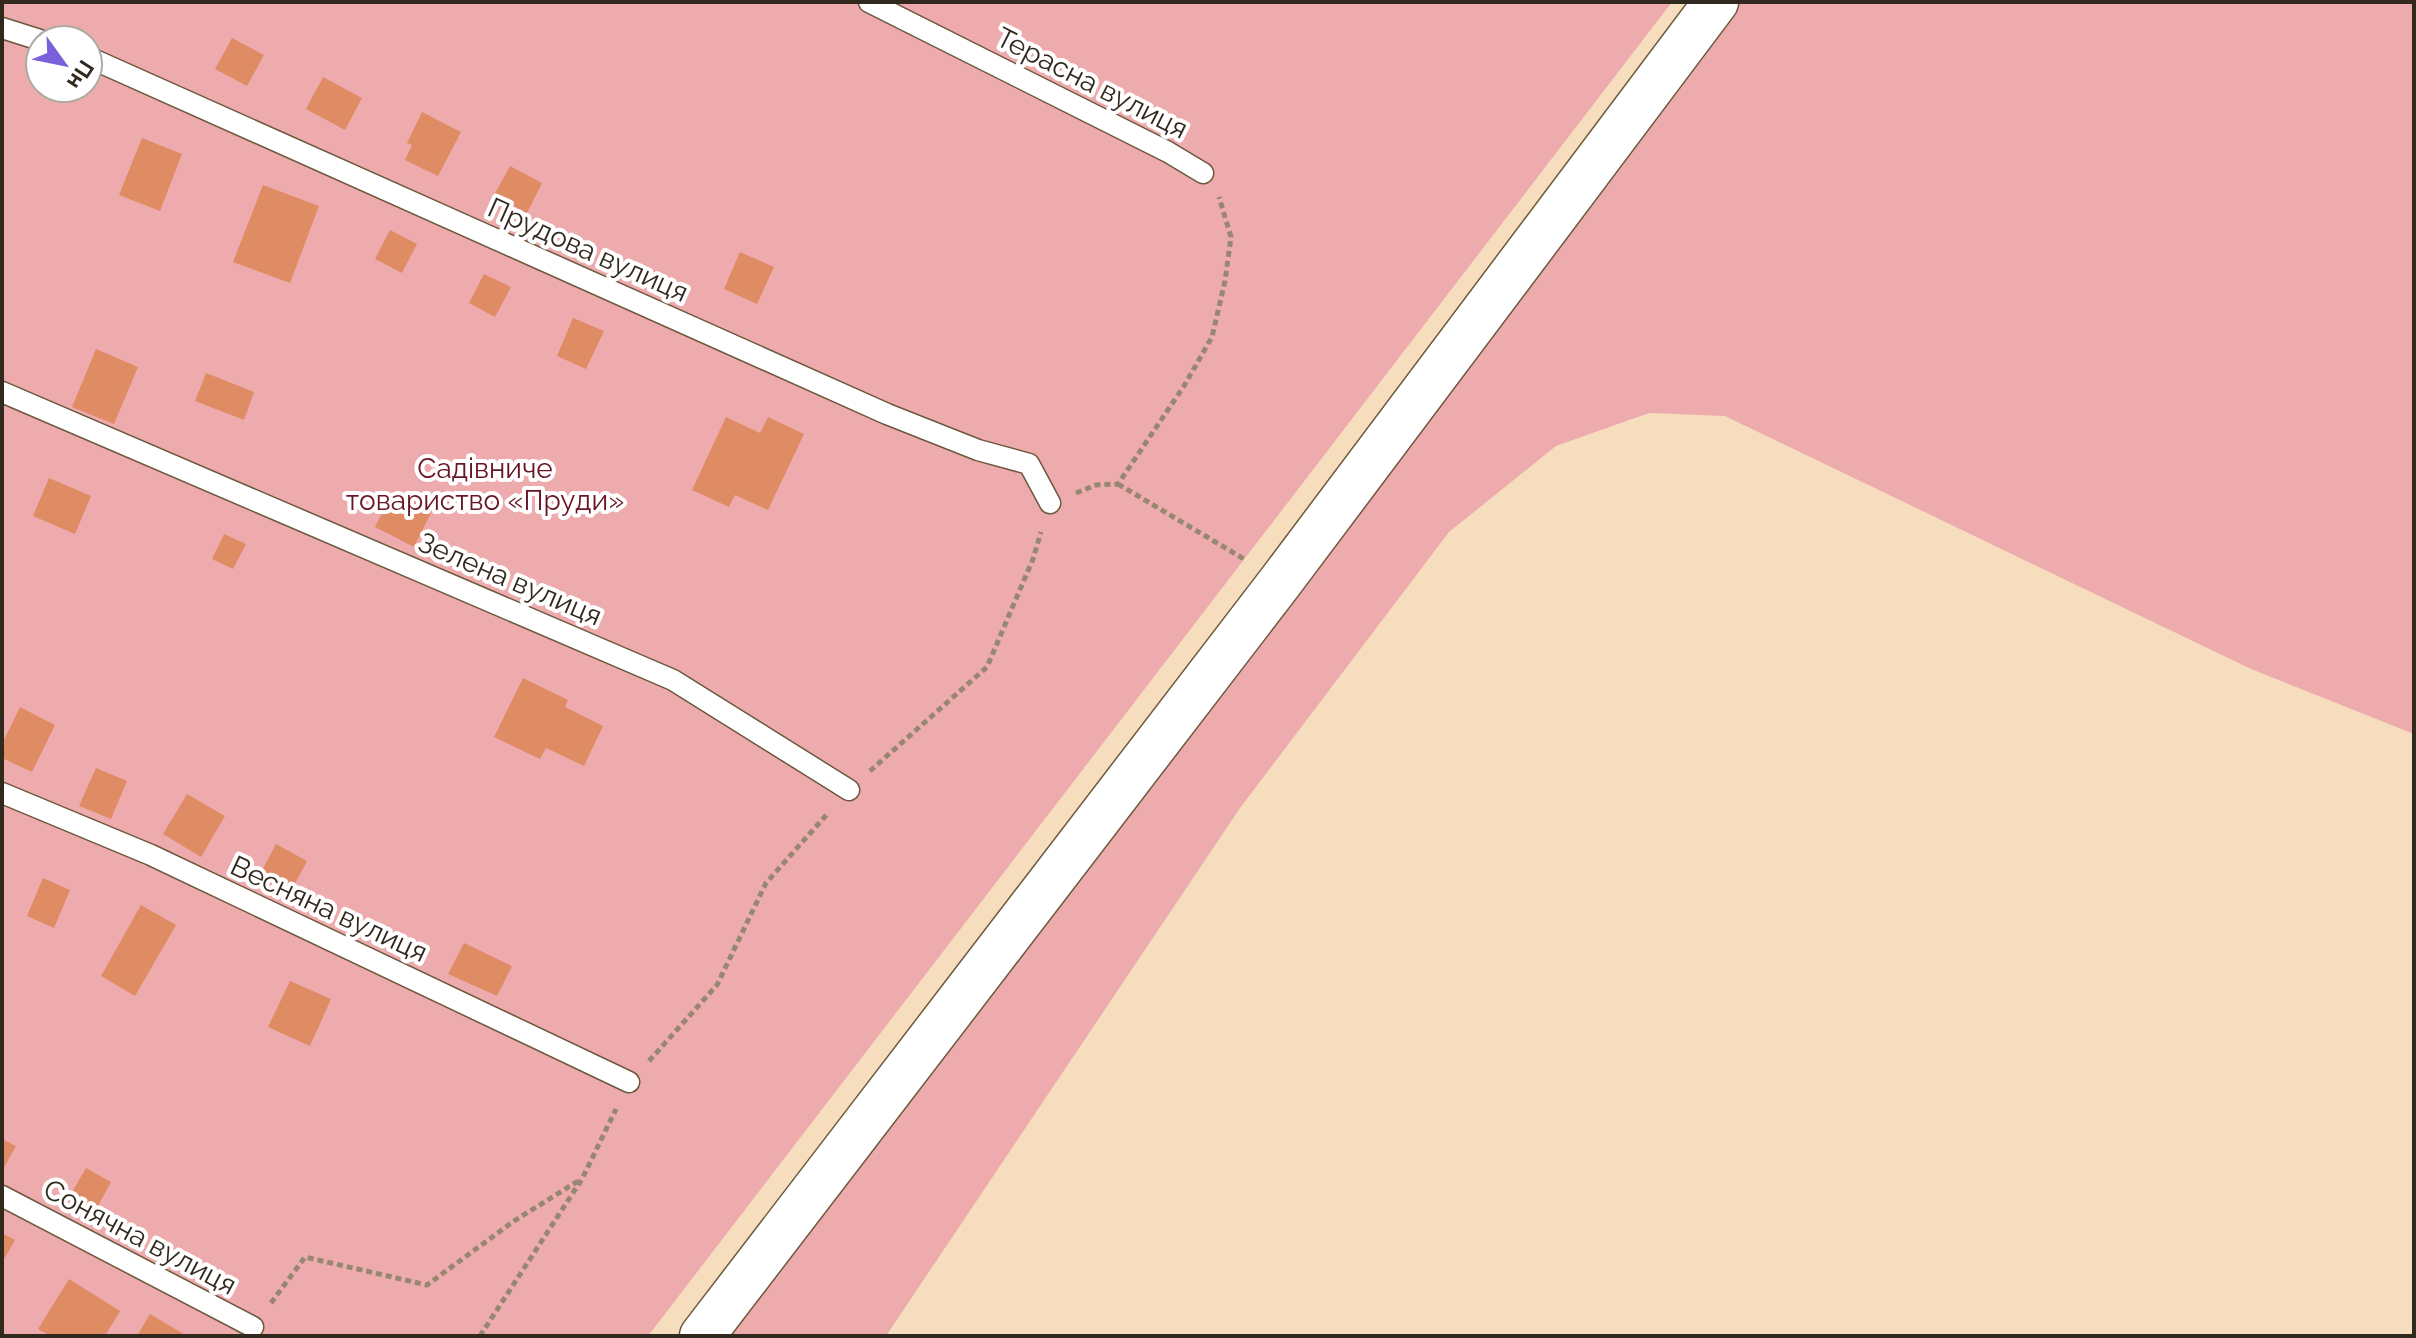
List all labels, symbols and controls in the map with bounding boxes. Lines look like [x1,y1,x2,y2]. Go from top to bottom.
street label: Терасна вулиця [991,21,1193,145]
north arrow [24,24,104,104]
text: Пн [62,56,100,94]
street label: Прудова вулиця [483,191,693,309]
park label: Садівниче товариство «Пруди» [346,452,624,517]
street label: Зелена вулиця [413,525,607,633]
street label: Весняна вулиця [225,849,433,969]
street label: Сонячна вулиця [38,1172,242,1302]

